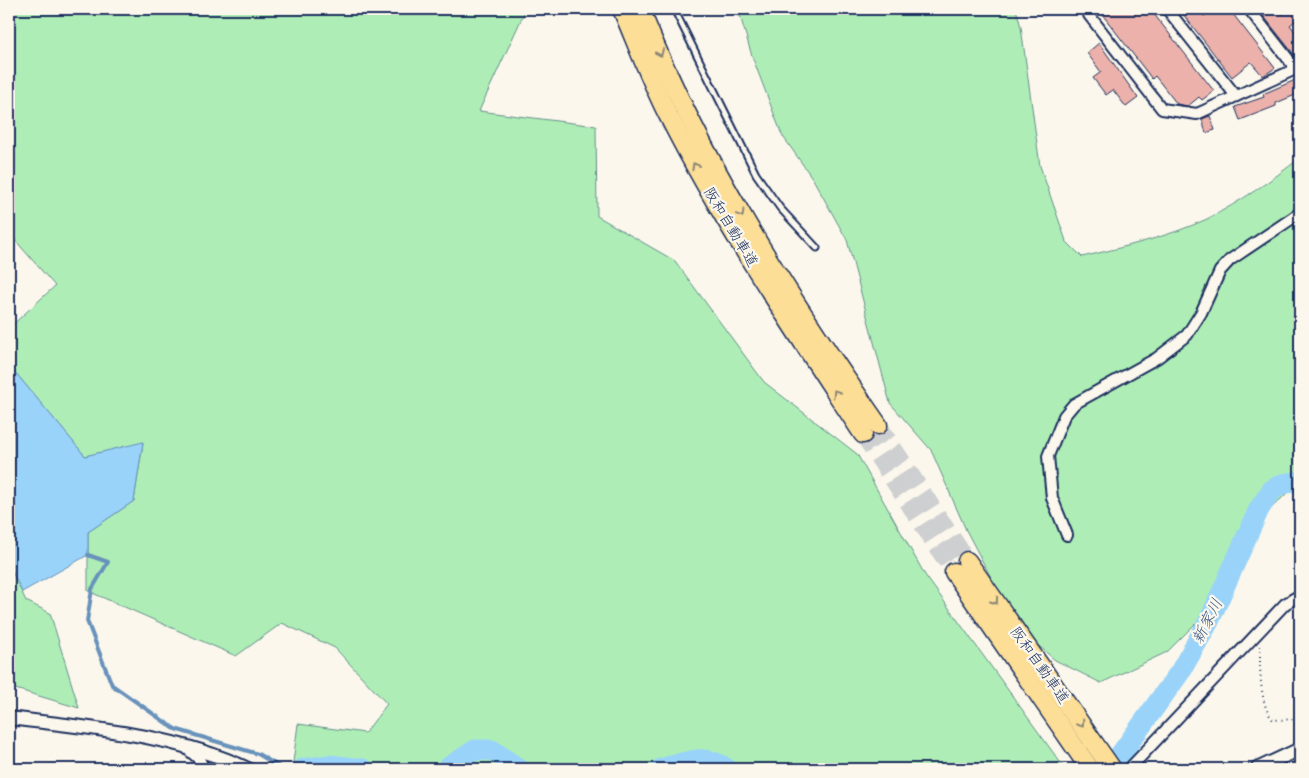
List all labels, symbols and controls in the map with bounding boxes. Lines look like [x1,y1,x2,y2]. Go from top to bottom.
one-way arrow [653,48,664,57]
one-way arrow [691,162,701,171]
street label: 阪和自動車道 [699,183,763,271]
one-way arrow [734,208,744,217]
one-way arrow [833,389,842,399]
one-way arrow [989,595,998,605]
water label: 新家川 [1187,595,1227,647]
street label: 阪和自動車道 [1006,622,1074,708]
one-way arrow [1075,719,1084,728]

